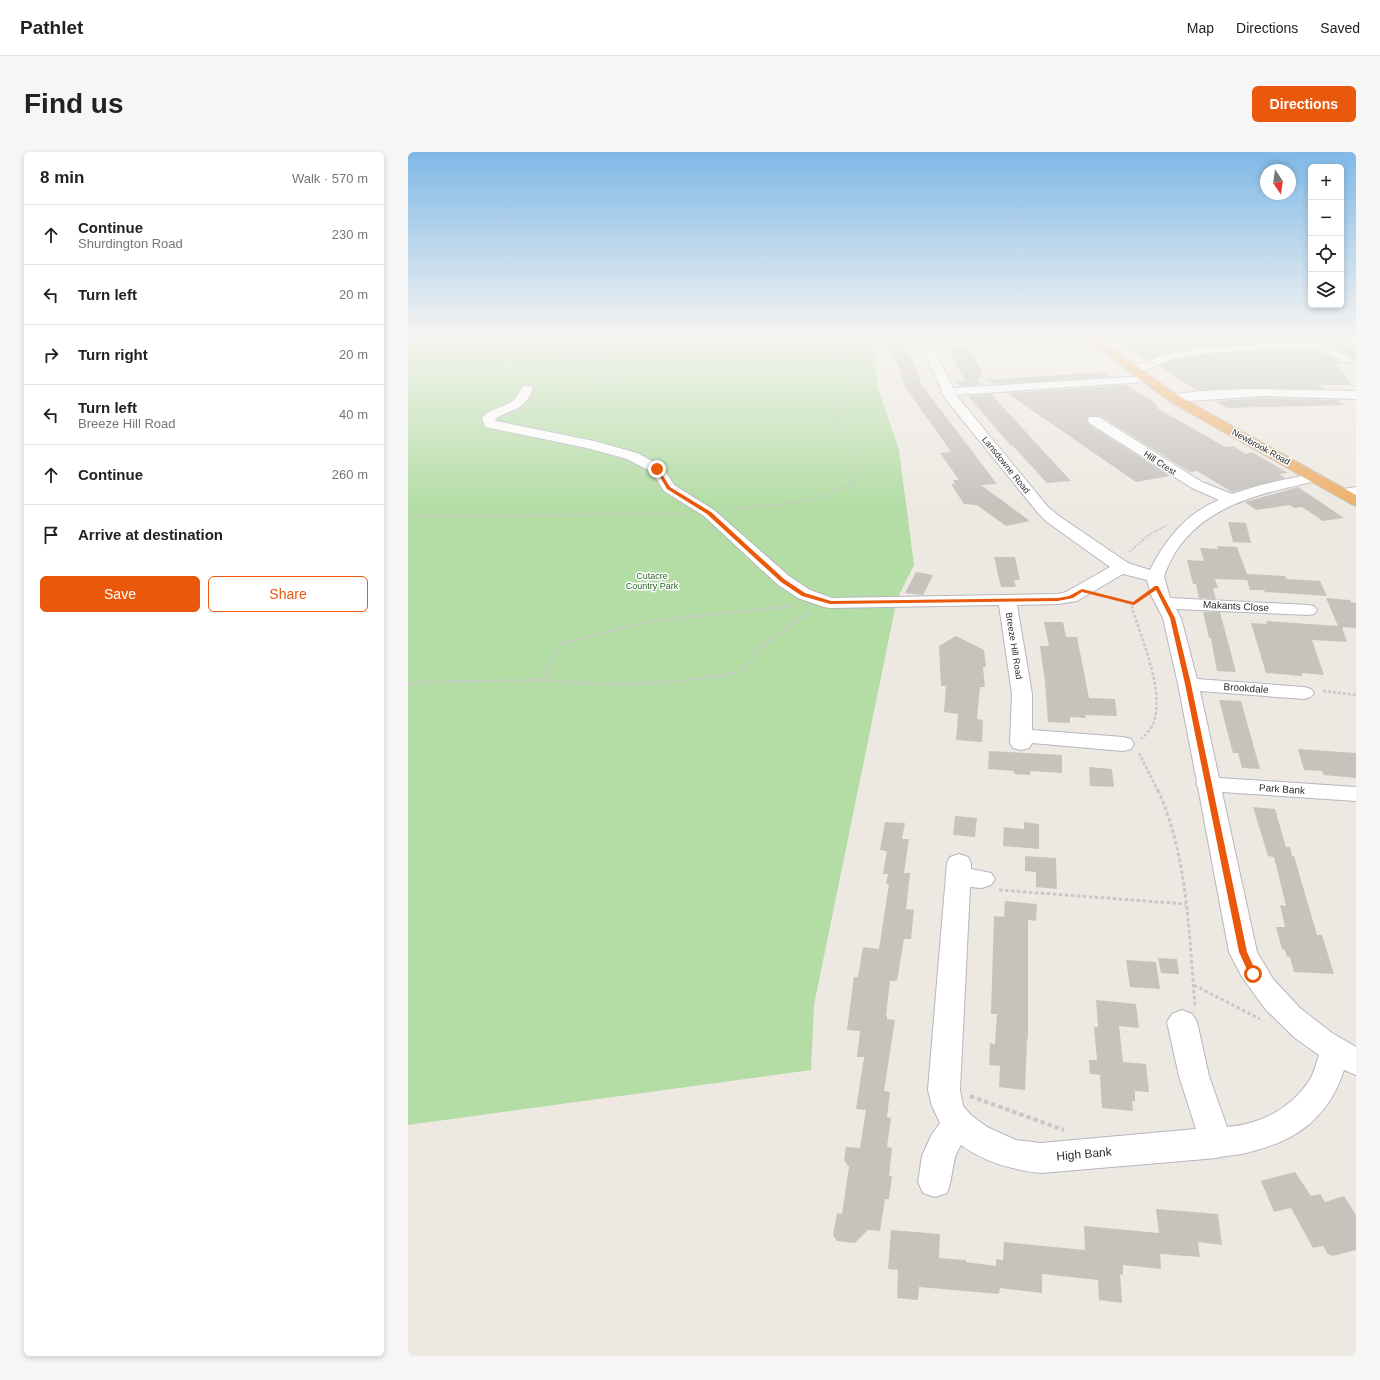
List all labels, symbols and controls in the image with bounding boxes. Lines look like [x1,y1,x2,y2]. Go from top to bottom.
text: Pathlet [20,17,83,38]
text: Map [1187,20,1214,36]
text: Directions [1236,20,1298,36]
text: Saved [1320,20,1360,36]
button: Directions [1252,86,1356,122]
text: Find us [24,88,124,119]
north arrow [1260,164,1296,200]
map controls [1308,164,1344,308]
button: + [1308,164,1344,200]
text: 8 min [40,168,84,187]
text: Walk · 570 m [292,171,368,186]
button: − [1308,200,1344,236]
text: Continue [78,219,143,236]
icon: ahead [40,224,62,246]
text: 230 m [332,227,368,242]
text: Shurdington Road [78,236,183,251]
button: locate [1308,236,1344,272]
button: layers [1308,272,1344,308]
icon: left [40,284,62,306]
text: Turn left [78,286,137,303]
text: 20 m [339,287,368,302]
icon: right [40,344,62,366]
text: Turn right [78,346,148,363]
text: 20 m [339,347,368,362]
text: Turn left [78,399,137,416]
icon: left [40,404,62,426]
text: 40 m [339,407,368,422]
text: Breeze Hill Road [78,416,176,431]
street label: Newbrook Road [1230,427,1292,467]
street label: Lansdowne Road [980,435,1032,495]
street label: Hill Crest [1142,449,1178,477]
route end [648,460,666,478]
icon: ahead [40,464,62,486]
text: Continue [78,466,143,483]
text: 260 m [332,467,368,482]
icon: arrive [40,524,62,546]
text: Arrive at destination [78,526,223,543]
park label: Cutacre Country Park [626,571,679,591]
button: Save [40,576,200,612]
button: Share [208,576,368,612]
street label: Makants Close [1203,599,1270,613]
street label: Breeze Hill Road [1004,612,1024,680]
street label: Brookdale [1223,681,1269,695]
street label: Park Bank [1259,782,1306,796]
route start [1244,965,1262,983]
street label: High Bank [1056,1145,1113,1163]

